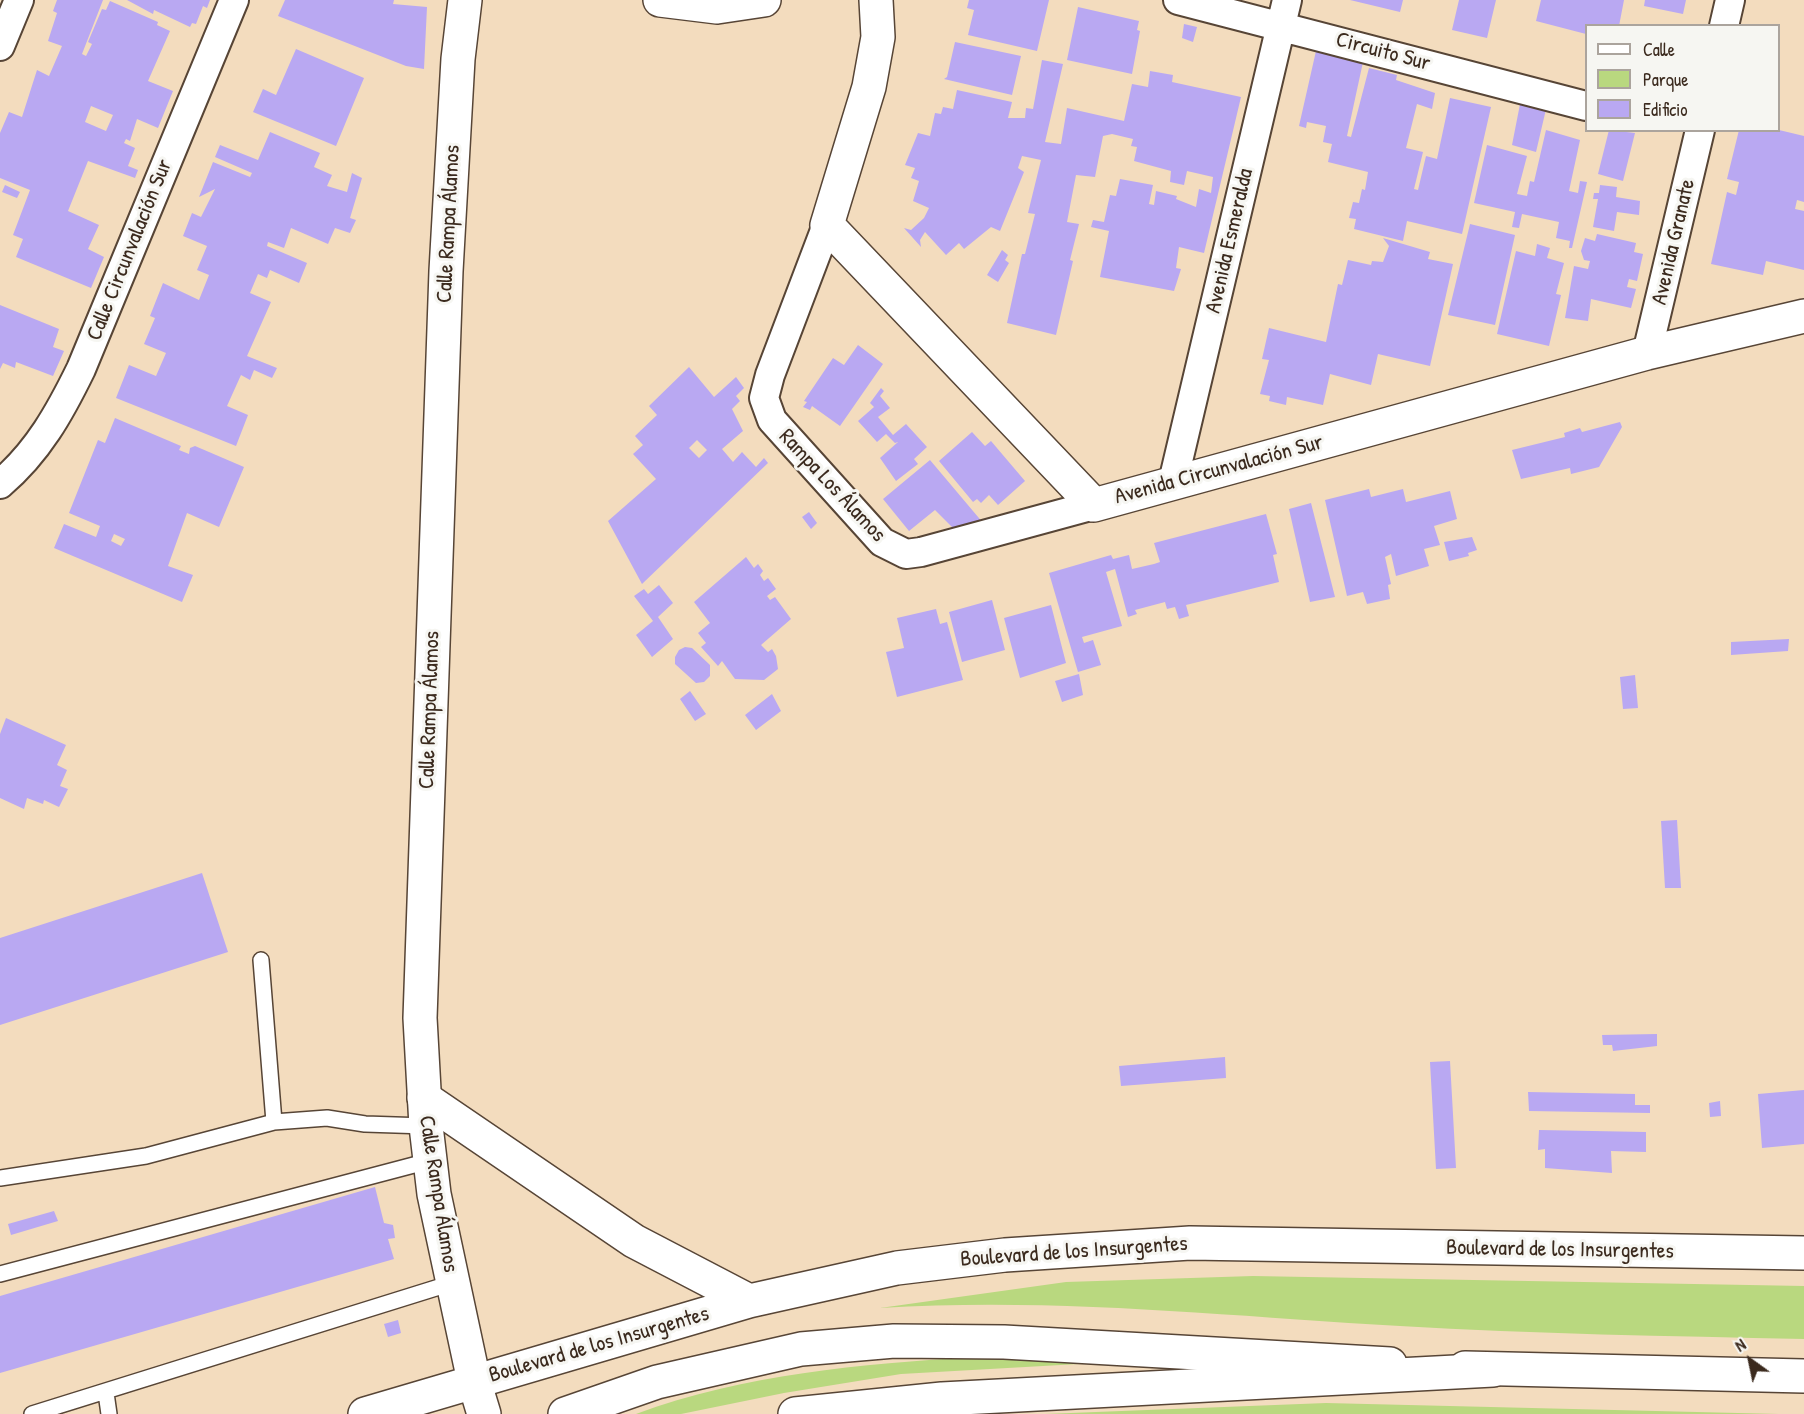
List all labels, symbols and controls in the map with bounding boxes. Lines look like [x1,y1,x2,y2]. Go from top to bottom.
legend [1585,24,1780,132]
street label: Circuito Sur [1333,27,1433,77]
text: Calle [1643,37,1675,62]
text: Parque [1643,67,1688,92]
text: Edificio [1643,97,1687,122]
street label: Calle Rampa Álamos [432,144,466,304]
street label: Calle Circunvalación Sur [82,155,178,345]
street label: Avenida Esmeralda [1201,166,1259,316]
street label: Avenida Granate [1647,177,1701,307]
street label: Rampa Los Álamos [773,424,891,548]
street label: Avenida Circunvalación Sur [1112,429,1326,511]
street label: Calle Rampa Álamos [414,631,446,789]
street label: Calle Rampa Álamos [413,1114,463,1274]
street label: Boulevard de los Insurgentes [959,1231,1189,1273]
street label: Boulevard de los Insurgentes [1446,1235,1674,1265]
street label: Boulevard de los Insurgentes [486,1301,712,1389]
north arrow [1720,1330,1780,1390]
text: N [1731,1333,1750,1356]

